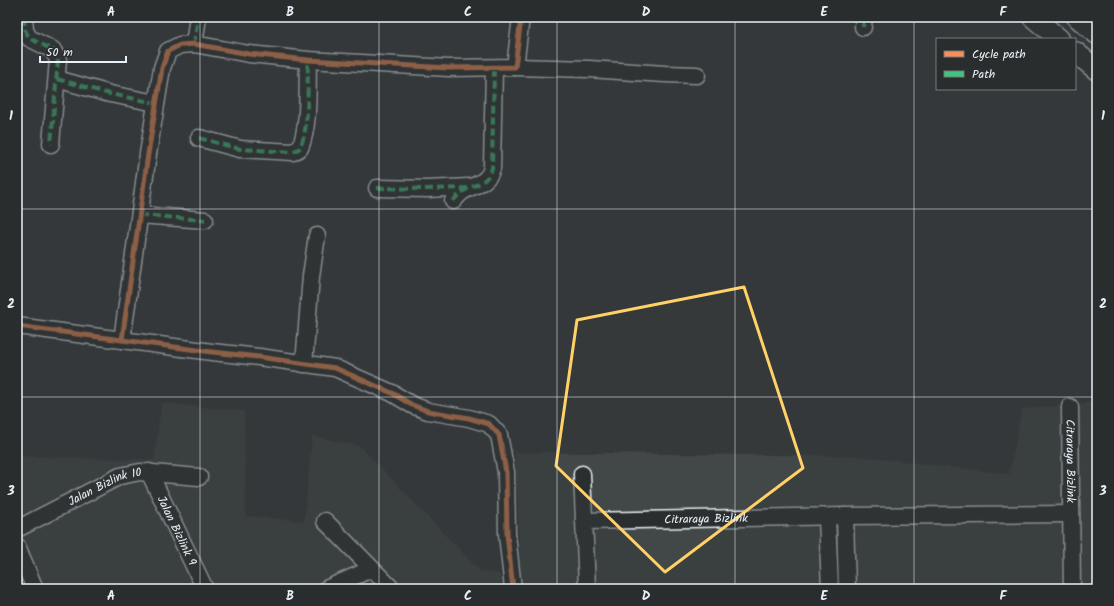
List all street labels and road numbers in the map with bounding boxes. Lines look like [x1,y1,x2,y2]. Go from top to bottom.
street label: Citraraya Bizlink [1060,419,1080,503]
street label: Jalan Bizlink 10 [65,463,143,511]
street label: Jalan Bizlink 9 [152,493,202,569]
street label: Citraraya Bizlink [664,509,748,529]

